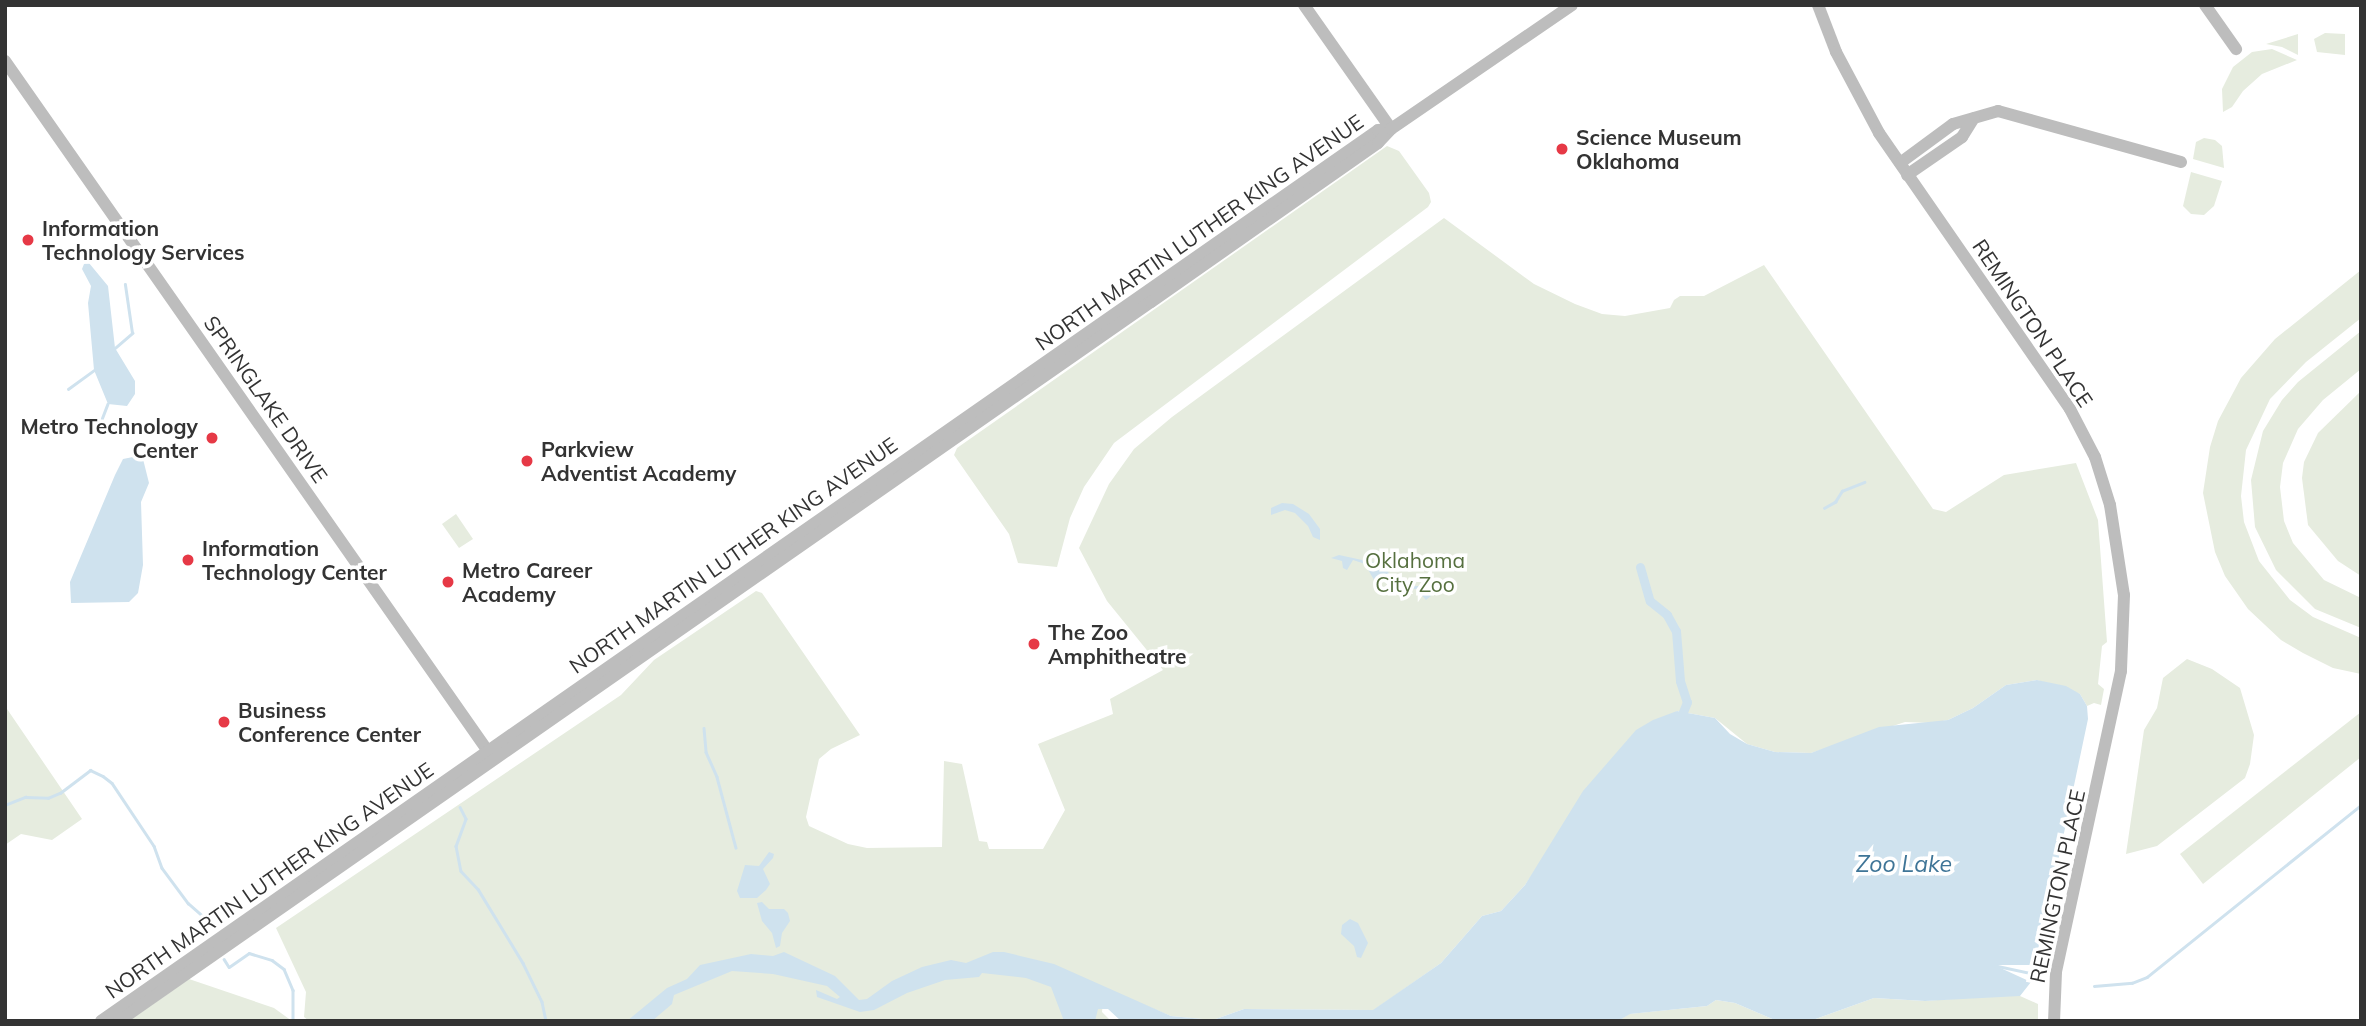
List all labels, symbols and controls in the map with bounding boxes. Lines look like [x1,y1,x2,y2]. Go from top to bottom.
street label: NORTH MARTIN LUTHER KING AVENUE [1030,109,1368,355]
place label: Science Museum Oklahoma [1576,124,1742,174]
marker: Science Museum Oklahoma [1554,141,1570,157]
place label: Information Technology Services [42,215,245,265]
marker: Information Technology Services [20,232,36,248]
street label: REMINGTON PLACE [1968,234,2098,412]
street label: SPRINGLAKE DRIVE [199,311,333,487]
place label: Metro Technology Center [20,413,198,463]
marker: Metro Technology Center [204,430,220,446]
street label: NORTH MARTIN LUTHER KING AVENUE [564,432,902,678]
place label: Parkview Adventist Academy [541,436,737,486]
marker: Parkview Adventist Academy [519,453,535,469]
place label: Information Technology Center [202,535,387,585]
park label: Oklahoma City Zoo [1365,547,1465,597]
marker: Information Technology Center [180,552,196,568]
place label: Metro Career Academy [462,557,592,607]
marker: Metro Career Academy [440,574,456,590]
place label: The Zoo Amphitheatre [1048,619,1186,669]
marker: The Zoo Amphitheatre [1026,636,1042,652]
place label: Business Conference Center [238,697,421,747]
marker: Business Conference Center [216,714,232,730]
street label: NORTH MARTIN LUTHER KING AVENUE [100,757,438,1003]
street label: REMINGTON PLACE [2024,787,2090,985]
water label: Zoo Lake [1856,850,1952,878]

